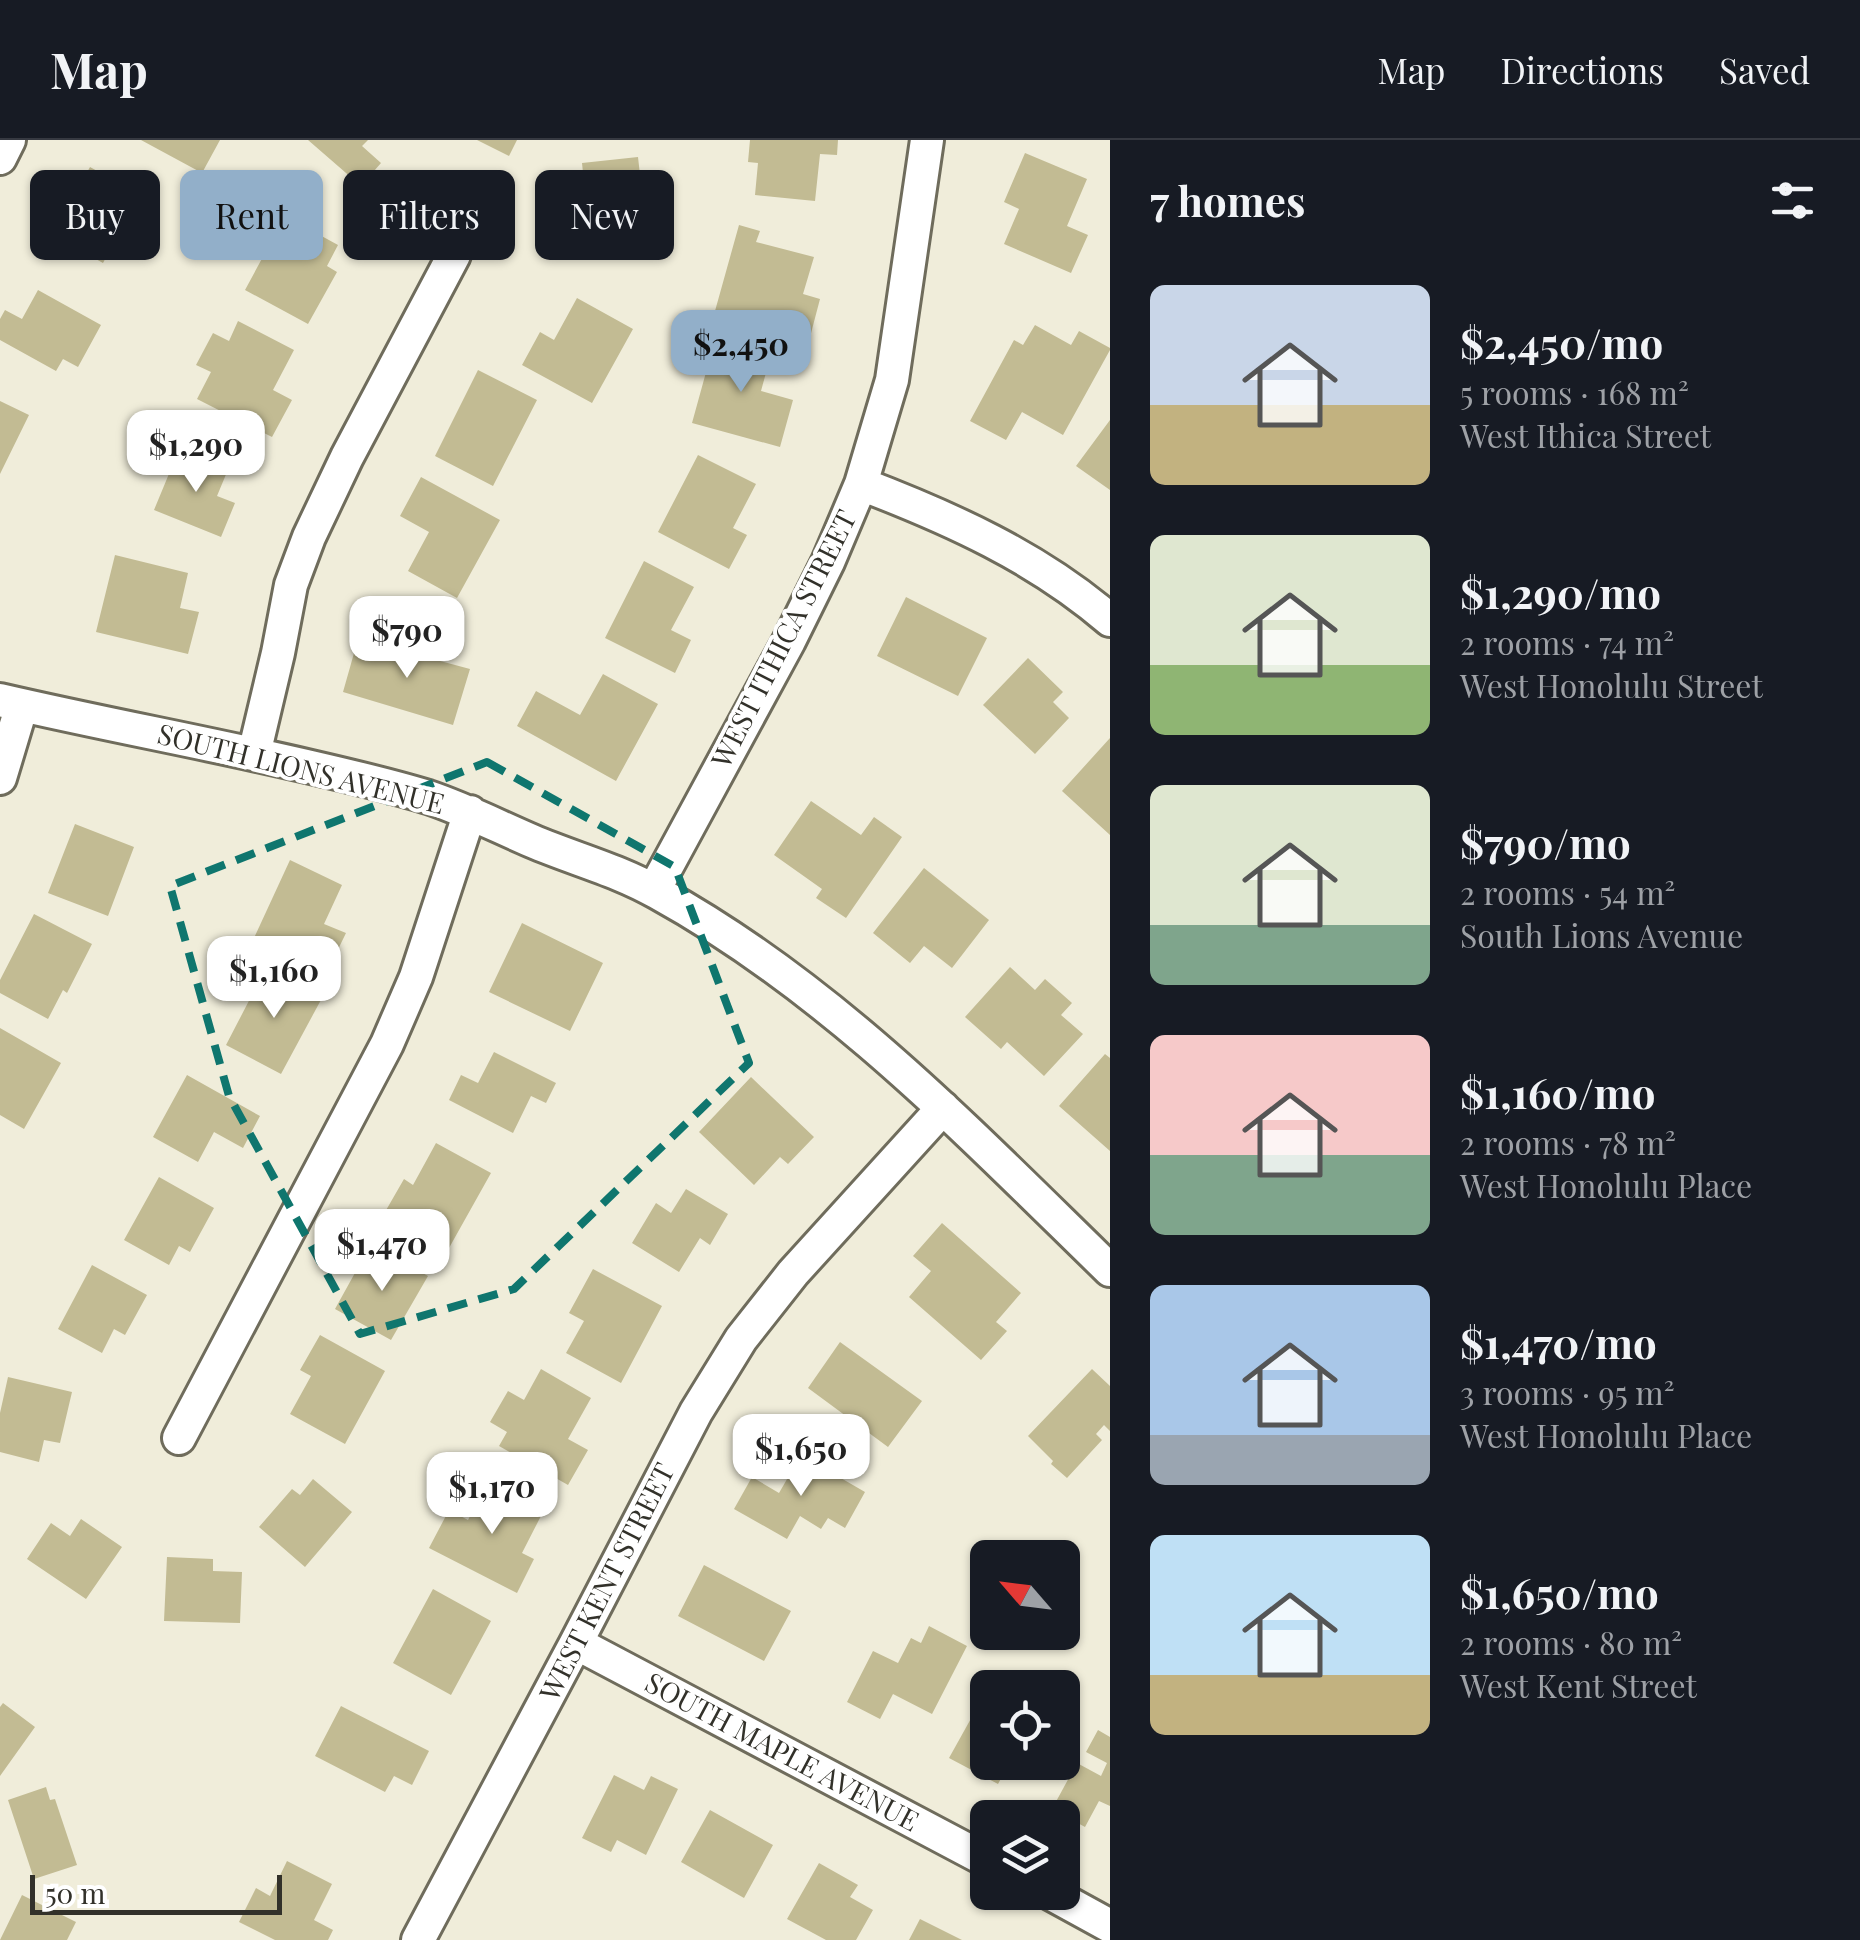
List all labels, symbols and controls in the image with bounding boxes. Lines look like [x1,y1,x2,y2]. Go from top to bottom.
text: Map [50,37,148,101]
text: Map [1377,46,1445,93]
text: Directions [1500,46,1664,93]
text: Saved [1719,46,1810,93]
chip: Buy [30,170,160,260]
chip: Rent [180,170,323,260]
chip: Filters [343,170,515,260]
chip: New [535,170,674,260]
text: 7 homes [1150,172,1305,228]
icon: filters [1765,173,1820,228]
pin: $2,450 [660,310,822,395]
text: $2,450/mo [1460,314,1663,370]
text: $2,450 [693,321,789,364]
icon: home [1230,325,1350,445]
text: 5 rooms · 168 m² [1460,370,1689,413]
pin: $1,290 [115,410,277,495]
text: West Ithica Street [1460,413,1711,456]
text: $1,290 [149,421,243,464]
street label: WEST ITHICA STREET [701,503,864,774]
text: $1,290/mo [1460,564,1661,620]
icon: home [1230,575,1350,695]
pin: $790 [348,596,466,681]
text: $790 [371,607,443,650]
text: 2 rooms · 74 m² [1460,620,1674,663]
text: West Honolulu Street [1460,663,1763,706]
street label: SOUTH LIONS AVENUE [154,714,449,821]
text: $790/mo [1460,814,1631,870]
icon: home [1230,825,1350,945]
text: 2 rooms · 54 m² [1460,870,1675,913]
text: South Lions Avenue [1460,913,1743,956]
pin: $1,160 [193,936,355,1021]
text: $1,160 [229,947,319,990]
text: $1,160/mo [1460,1064,1656,1120]
icon: home [1230,1075,1350,1195]
text: 2 rooms · 78 m² [1460,1120,1676,1163]
text: West Honolulu Place [1460,1163,1752,1206]
pin: $1,470 [301,1209,463,1294]
text: $1,470 [336,1220,428,1263]
text: $1,470/mo [1460,1314,1657,1370]
icon: home [1230,1325,1350,1445]
text: 3 rooms · 95 m² [1460,1370,1675,1413]
text: West Honolulu Place [1460,1413,1752,1456]
pin: $1,650 [720,1414,882,1499]
text: $1,650 [755,1425,847,1468]
pin: $1,170 [411,1452,573,1537]
street label: WEST KENT STREET [529,1456,682,1707]
text: $1,170 [449,1463,535,1506]
north arrow [970,1540,1080,1650]
map controls [970,1540,1080,1910]
text: $1,650/mo [1460,1564,1659,1620]
icon: home [1230,1575,1350,1695]
text: 2 rooms · 80 m² [1460,1620,1682,1663]
street label: SOUTH MAPLE AVENUE [640,1663,926,1839]
text: West Kent Street [1460,1663,1697,1706]
button: locate [970,1670,1080,1780]
button: layers [970,1800,1080,1910]
scale bar [30,1870,282,1914]
text: 50 m [45,1874,105,1911]

